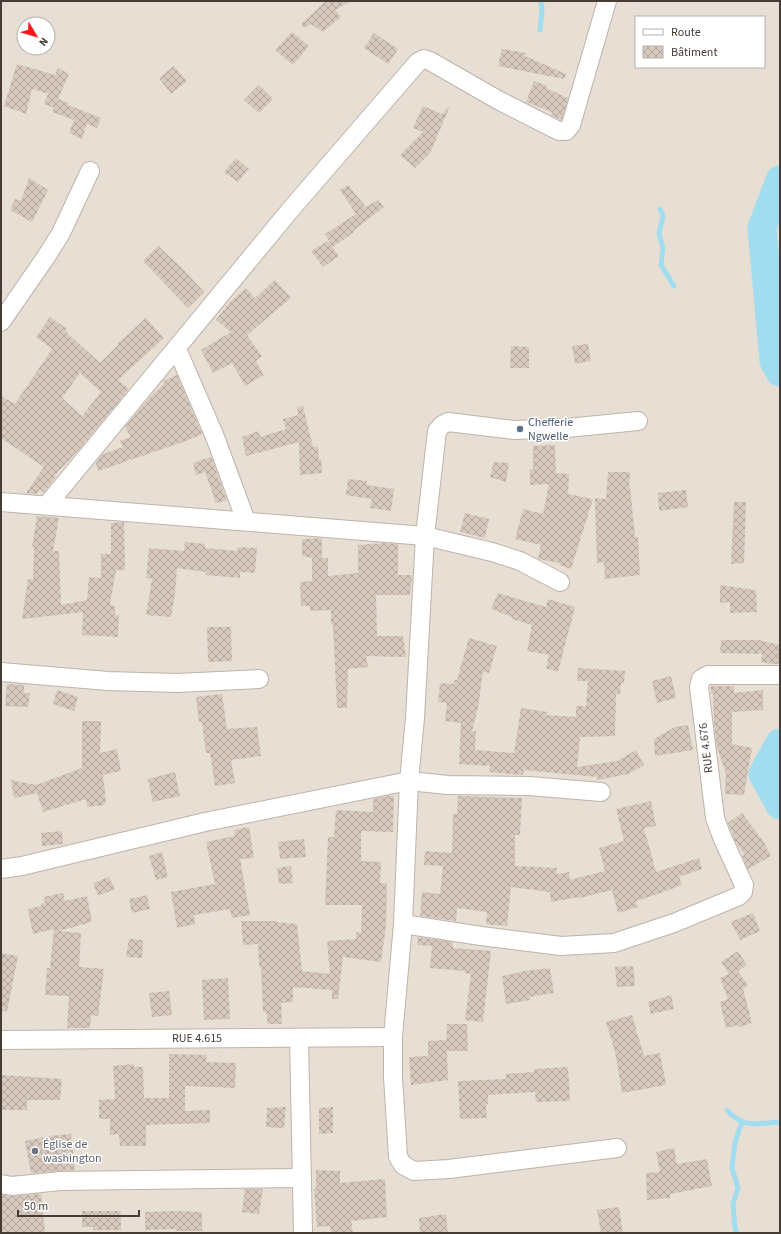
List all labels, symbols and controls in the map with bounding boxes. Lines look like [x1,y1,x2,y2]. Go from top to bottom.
north arrow [16,16,56,56]
legend [635,16,765,68]
text: Route [671,24,701,41]
text: N [35,34,52,49]
text: Bâtiment [671,44,717,61]
place label: Chefferie Ngwelle [528,414,573,445]
marker: Chefferie Ngwelle [515,424,525,434]
street label: RUE 4.676 [695,722,717,774]
street label: RUE 4.615 [172,1030,222,1047]
place label: Église de washington [43,1136,102,1167]
marker: Église de washington [30,1146,40,1156]
scale bar [18,1192,139,1218]
text: 50 m [24,1198,48,1215]

